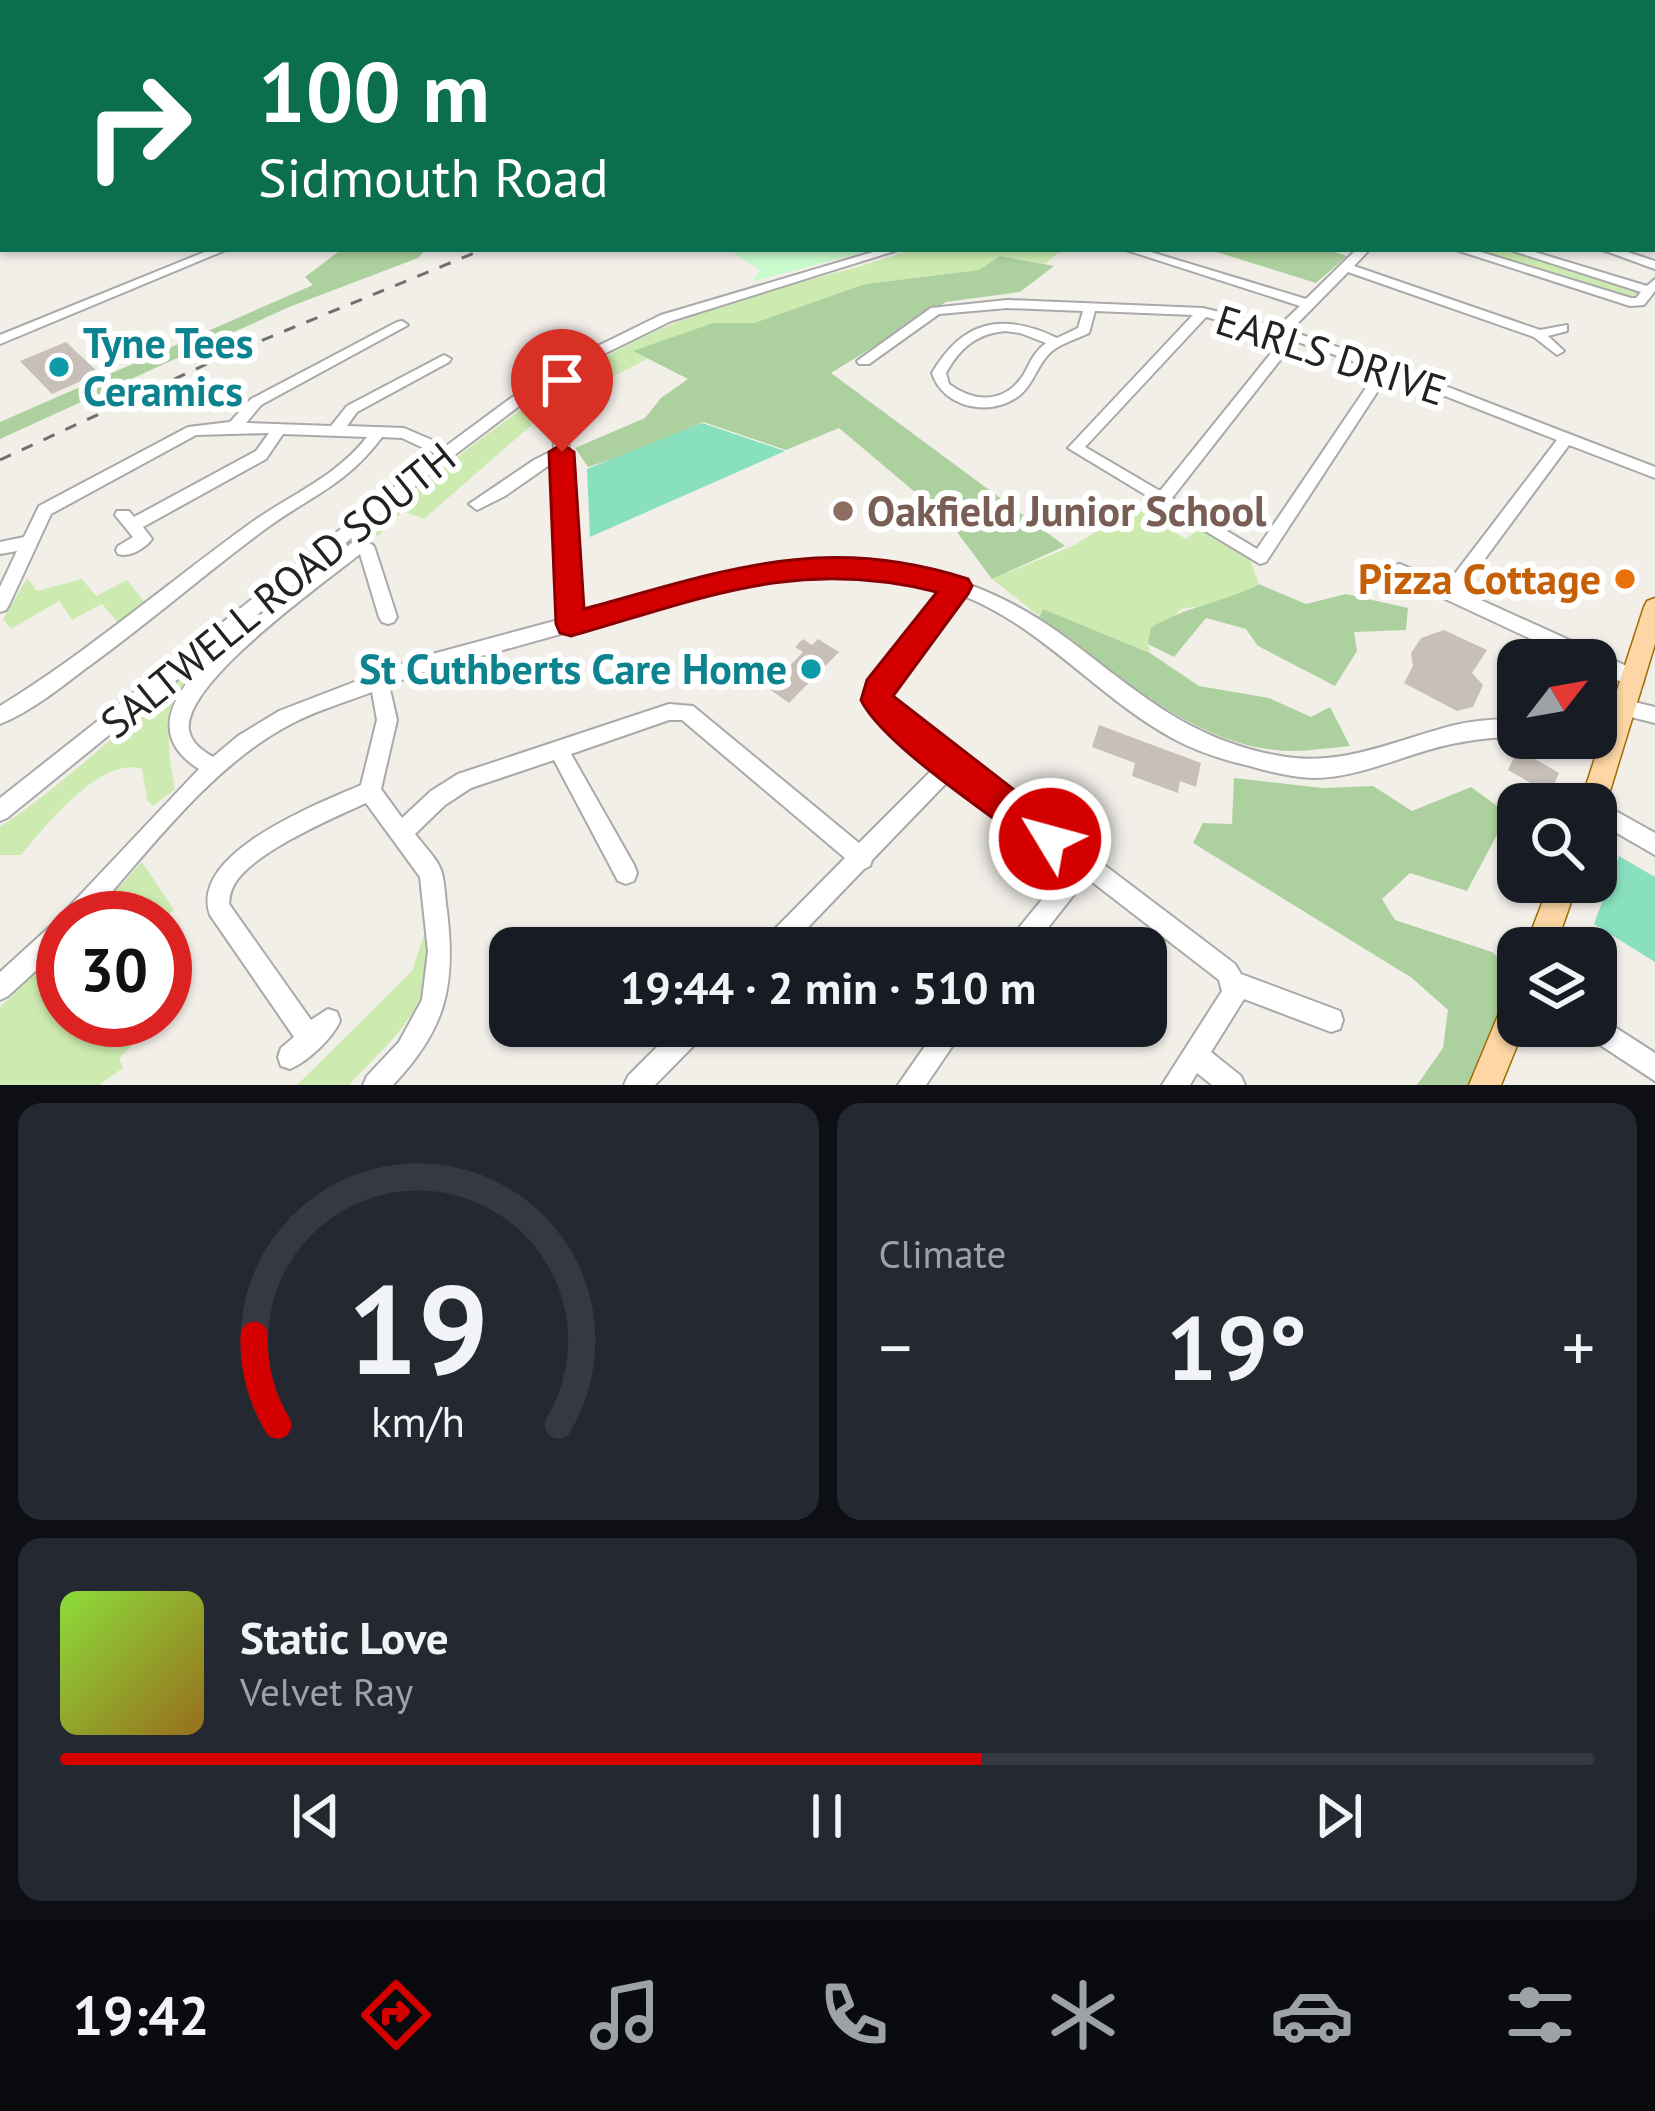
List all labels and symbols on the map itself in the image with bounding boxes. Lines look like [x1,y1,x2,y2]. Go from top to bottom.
street label: EARLS DRIVE [1209,292,1453,418]
place label: Tyne Tees Ceramics [83,315,254,418]
pin [511,329,613,452]
marker: Tyne Tees Ceramics [46,354,72,380]
street label: SALTWELL ROAD SOUTH [89,429,466,750]
place label: Oakfield Junior School [867,483,1267,538]
marker: Oakfield Junior School [830,498,856,524]
place label: Pizza Cottage [1358,551,1601,606]
marker: Pizza Cottage [1612,566,1638,592]
north arrow [1497,639,1617,759]
place label: St Cuthberts Care Home [359,641,787,696]
marker: St Cuthberts Care Home [798,656,824,682]
position arrow [987,776,1113,902]
speed limit sign: 30 [36,891,192,1047]

